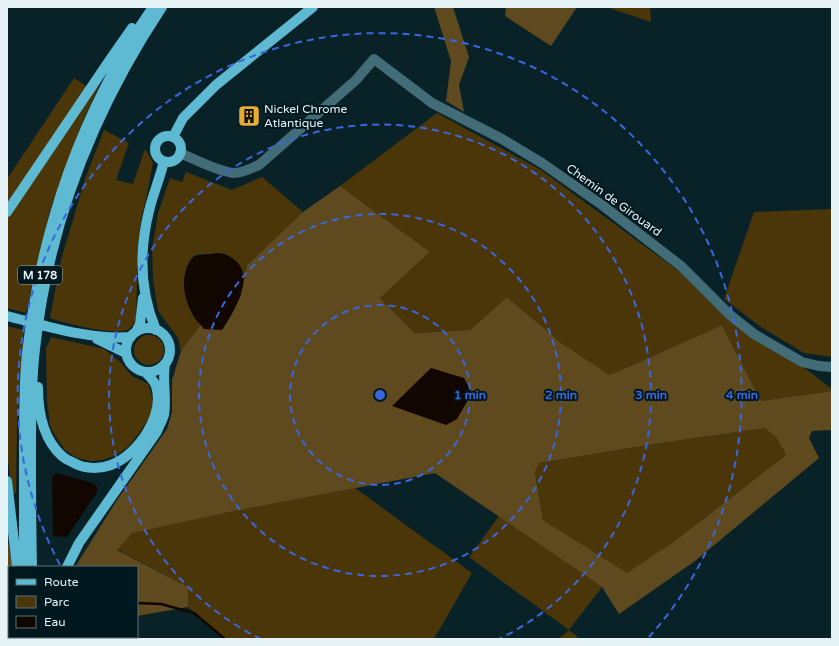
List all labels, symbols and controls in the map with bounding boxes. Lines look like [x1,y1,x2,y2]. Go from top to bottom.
place label: Nickel Chrome Atlantique [264,102,348,130]
building icon: Nickel Chrome Atlantique [236,103,262,129]
street label: Chemin de Girouard [564,161,664,239]
road number: M 178 [18,266,62,284]
centre of rings [373,388,387,402]
text: 1 min [454,388,486,402]
text: 2 min [545,388,577,402]
text: 3 min [635,388,667,402]
text: 4 min [726,388,758,402]
legend [8,566,138,638]
text: Route [44,575,79,589]
text: Parc [44,595,69,609]
text: Eau [44,615,66,629]

